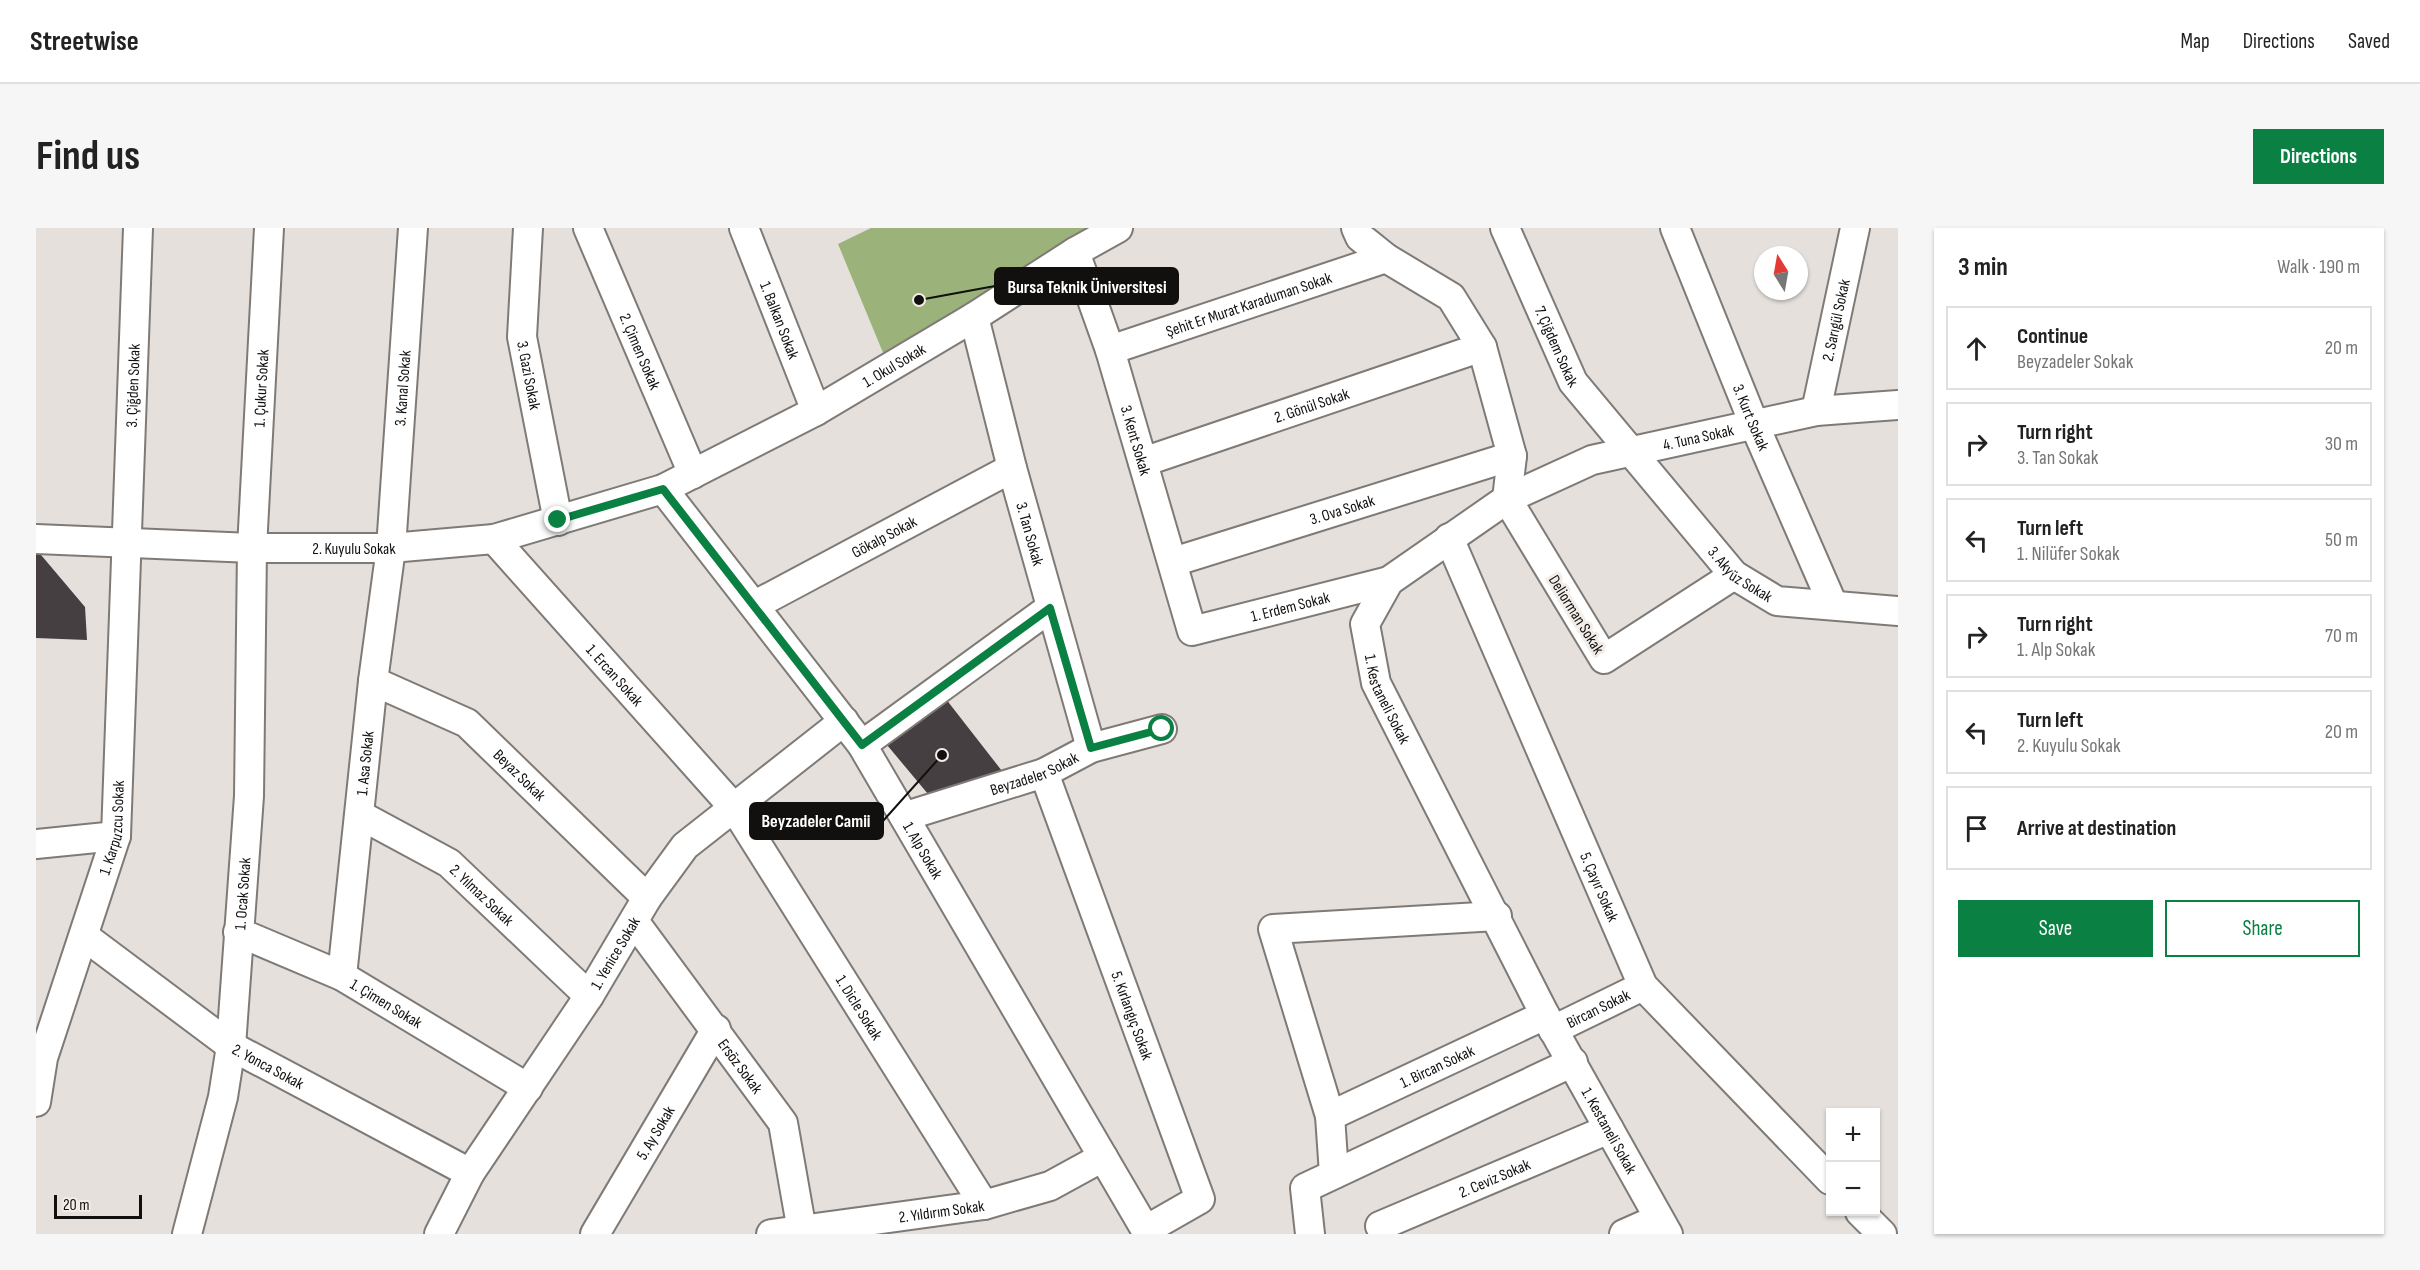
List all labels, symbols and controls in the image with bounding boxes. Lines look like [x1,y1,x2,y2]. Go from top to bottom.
text: Streetwise [30,25,139,58]
text: Map [2180,29,2210,54]
text: Directions [2243,29,2315,54]
text: Saved [2348,29,2390,54]
button: Directions [2253,129,2384,184]
text: Find us [36,131,140,182]
north arrow [1754,246,1808,300]
text: 3 min [1958,252,2008,283]
text: Walk · 190 m [2277,255,2360,279]
callout: Bursa Teknik Üniversitesi [995,268,1178,304]
street label: Şehit Er Murat Karaduman Sokak [1164,269,1334,342]
text: Bursa Teknik Üniversitesi [1007,277,1167,298]
street label: 2. Sarıgül Sokak [1819,278,1855,363]
street label: 1. Balkan Sokak [755,279,803,362]
street label: 7. Çiğdem Sokak [1530,304,1581,392]
street label: 2. Çimen Sokak [615,311,664,393]
text: Continue [2017,323,2088,350]
icon: ahead [1960,332,1993,365]
text: 20 m [2325,336,2358,360]
street label: 3. Gazi Sokak [512,339,544,411]
street label: 1. Okul Sokak [860,340,929,392]
street label: 3. Çiğden Sokak [123,343,145,428]
street label: 1. Çukur Sokak [250,349,274,428]
street label: 3. Kanal Sokak [391,350,416,427]
text: Beyzadeler Sokak [2017,350,2133,374]
street label: 3. Kurt Sokak [1728,382,1772,454]
street label: 2. Gönül Sokak [1272,385,1352,428]
street label: 3. Kent Sokak [1116,403,1154,478]
text: Turn right [2017,419,2093,446]
street label: 4. Tuna Sokak [1661,421,1736,455]
icon: right [1960,428,1993,461]
text: 30 m [2325,432,2358,456]
text: 3. Tan Sokak [2017,446,2098,470]
street label: 3. Ova Sokak [1308,492,1377,530]
street label: 3. Tan Sokak [1011,500,1047,568]
route end [544,506,570,532]
street label: Gökalp Sokak [849,513,920,563]
text: Turn left [2017,515,2083,542]
icon: left [1960,524,1993,557]
text: 50 m [2325,528,2358,552]
street label: 2. Kuyulu Sokak [312,540,396,559]
text: 1. Nilüfer Sokak [2017,542,2120,566]
street label: 3. Akyüz Sokak [1703,543,1775,607]
street label: Deliorman Sokak [1544,572,1608,658]
street label: 1. Erdem Sokak [1249,588,1332,627]
text: Turn right [2017,611,2093,638]
icon: right [1960,620,1993,653]
text: 70 m [2325,624,2358,648]
text: 1. Alp Sokak [2017,638,2095,662]
street label: 1. Ercan Sokak [582,641,647,711]
street label: 1. Kestaneli Sokak [1360,653,1413,747]
text: Turn left [2017,707,2083,734]
route start [1148,715,1174,741]
icon: left [1960,716,1993,749]
text: 20 m [2325,720,2358,744]
street label: 1. Asa Sokak [353,730,379,797]
text: 2. Kuyulu Sokak [2017,734,2121,758]
street label: Beyaz Sokak [489,746,549,805]
street label: Beyzadeler Sokak [988,749,1082,800]
street label: 1. Karpuzcu Sokak [96,780,129,878]
callout: Beyzadeler Camii [750,803,883,839]
text: Beyzadeler Camii [762,811,870,832]
icon: arrive [1960,812,1993,845]
text: Arrive at destination [2017,815,2176,842]
street label: 1. Alp Sokak [898,819,946,883]
street label: 5. Çayır Sokak [1575,850,1622,925]
street label: 1. Ocak Sokak [231,857,256,931]
street label: 2. Yılmaz Sokak [445,861,517,930]
button: Save [1958,900,2153,957]
button: Share [2165,900,2360,957]
street label: 1. Yenice Sokak [587,914,645,993]
street label: 5. Kırlangıç Sokak [1106,969,1156,1063]
street label: 1. Dicle Sokak [831,972,886,1044]
street label: 1. Çimen Sokak [346,975,425,1033]
street label: Bircan Sokak [1564,986,1633,1033]
street label: Ersöz Sokak [713,1036,766,1098]
street label: 2. Yonca Sokak [229,1040,307,1094]
street label: 1. Bircan Sokak [1397,1042,1478,1093]
street label: 1. Kestaneli Sokak [1577,1085,1640,1177]
street label: 5. Ay Sokak [633,1103,680,1163]
map controls [1826,1108,1880,1216]
button: + [1826,1108,1880,1162]
street label: 2. Ceviz Sokak [1456,1156,1533,1202]
button: − [1826,1162,1880,1216]
scale bar [54,1192,142,1220]
text: 20 m [63,1196,90,1215]
street label: 2. Yıldırım Sokak [898,1197,986,1228]

